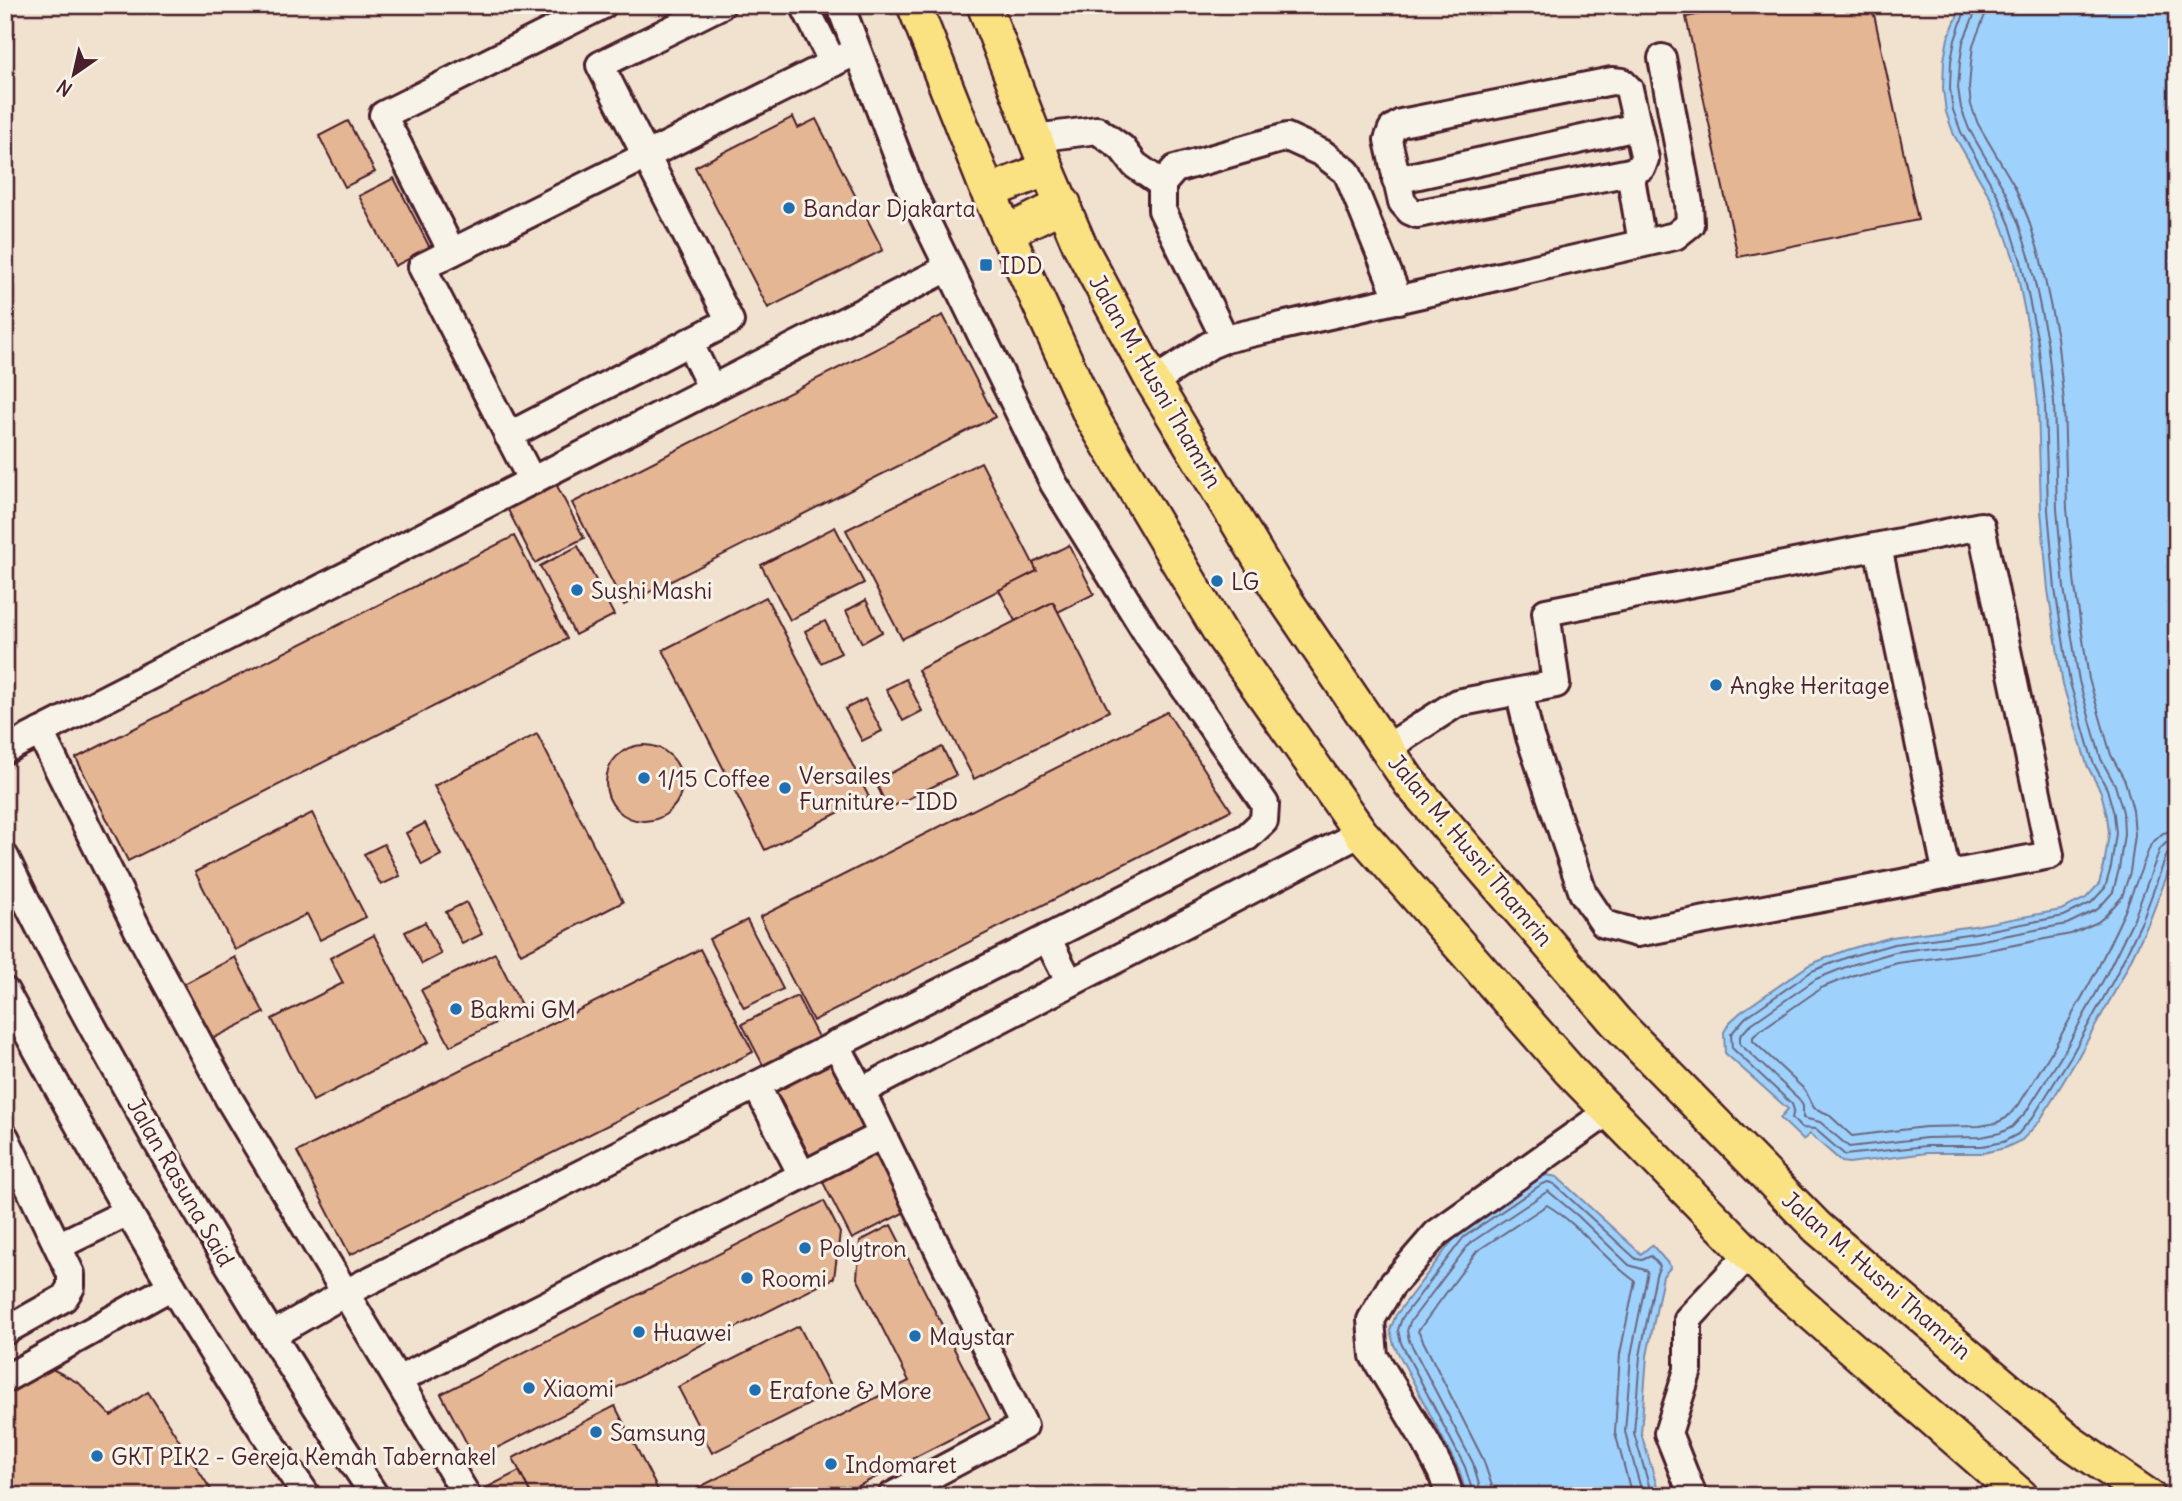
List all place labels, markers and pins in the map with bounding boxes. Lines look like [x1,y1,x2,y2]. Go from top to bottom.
place label: Bandar Djakarta [803,194,976,223]
marker: Bandar Djakarta [781,200,797,216]
place label: IDD [1000,251,1043,280]
marker: IDD [978,257,994,273]
place label: LG [1231,567,1259,596]
marker: LG [1209,573,1225,589]
place label: Sushi Mashi [591,576,712,605]
marker: Sushi Mashi [569,582,585,598]
place label: Angke Heritage [1730,671,1890,700]
marker: Angke Heritage [1708,677,1724,693]
place label: Versailes Furniture - IDD [799,761,958,816]
place label: 1/15 Coffee [658,764,770,793]
marker: 1/15 Coffee [636,770,652,786]
marker: Versailes Furniture - IDD [777,780,793,796]
place label: Bakmi GM [470,995,576,1024]
marker: Bakmi GM [448,1001,464,1017]
place label: Polytron [819,1234,907,1263]
marker: Polytron [797,1240,813,1256]
place label: Roomi [761,1264,827,1293]
marker: Roomi [739,1270,755,1286]
place label: Huawei [653,1318,732,1347]
place label: Maystar [929,1322,1015,1351]
marker: Huawei [631,1324,647,1340]
marker: Maystar [907,1328,923,1344]
place label: Xiaomi [543,1374,614,1403]
place label: Erafone & More [769,1376,932,1405]
marker: Xiaomi [521,1380,537,1396]
marker: Erafone & More [747,1382,763,1398]
place label: Samsung [610,1418,706,1447]
marker: Samsung [588,1424,604,1440]
place label: GKT PIK2 - Gereja Kemah Tabernakel [111,1442,496,1471]
marker: GKT PIK2 - Gereja Kemah Tabernakel [89,1448,105,1464]
place label: Indomaret [845,1450,957,1479]
marker: Indomaret [823,1456,839,1472]

